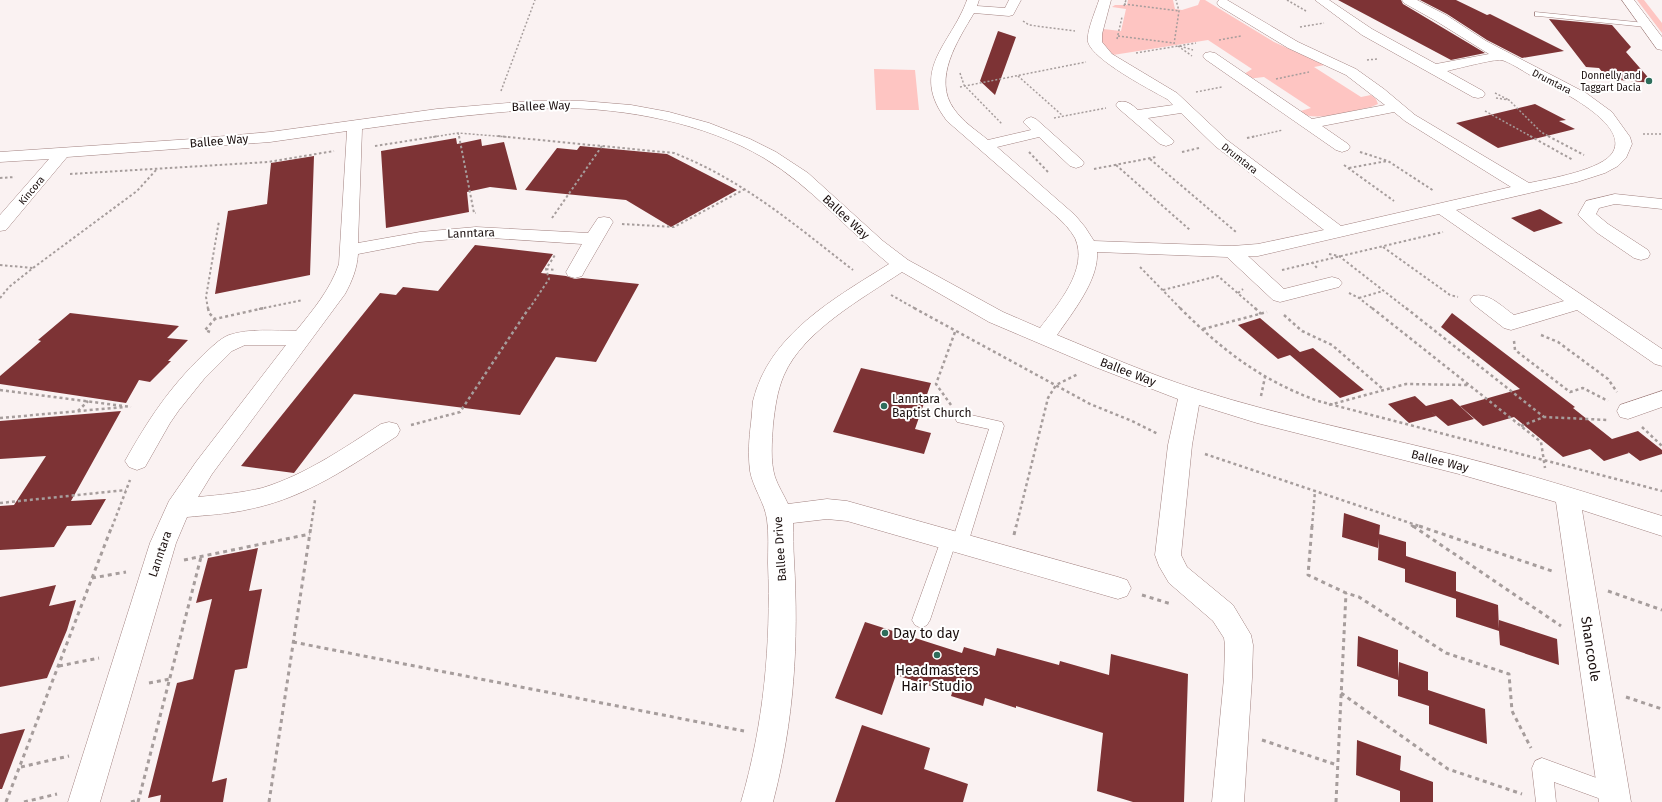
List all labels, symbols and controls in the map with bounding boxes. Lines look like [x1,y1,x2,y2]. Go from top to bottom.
street label: Drumtara [1530,67,1573,97]
place label: Donnelly and Taggart Dacia [1580,70,1641,94]
marker: Donnelly and Taggart Dacia [1644,76,1654,86]
street label: Ballee Way [511,98,571,114]
street label: Ballee Way [189,131,249,151]
street label: Drumtara [1219,141,1260,177]
street label: Kincora [16,174,47,208]
street label: Ballee Way [820,192,872,242]
street label: Lanntara [447,225,495,241]
street label: Ballee Way [1098,355,1158,389]
place label: Lanntara Baptist Church [892,392,971,420]
marker: Lanntara Baptist Church [879,401,889,411]
street label: Ballee Way [1410,447,1470,475]
street label: Ballee Drive [771,516,789,582]
street label: Lanntara [146,529,174,579]
street label: Shancoole [1577,615,1604,683]
place label: Day to day [893,625,959,642]
marker: Day to day [880,628,890,638]
marker: Headmasters Hair Studio [932,650,942,660]
place label: Headmasters Hair Studio [895,662,979,695]

